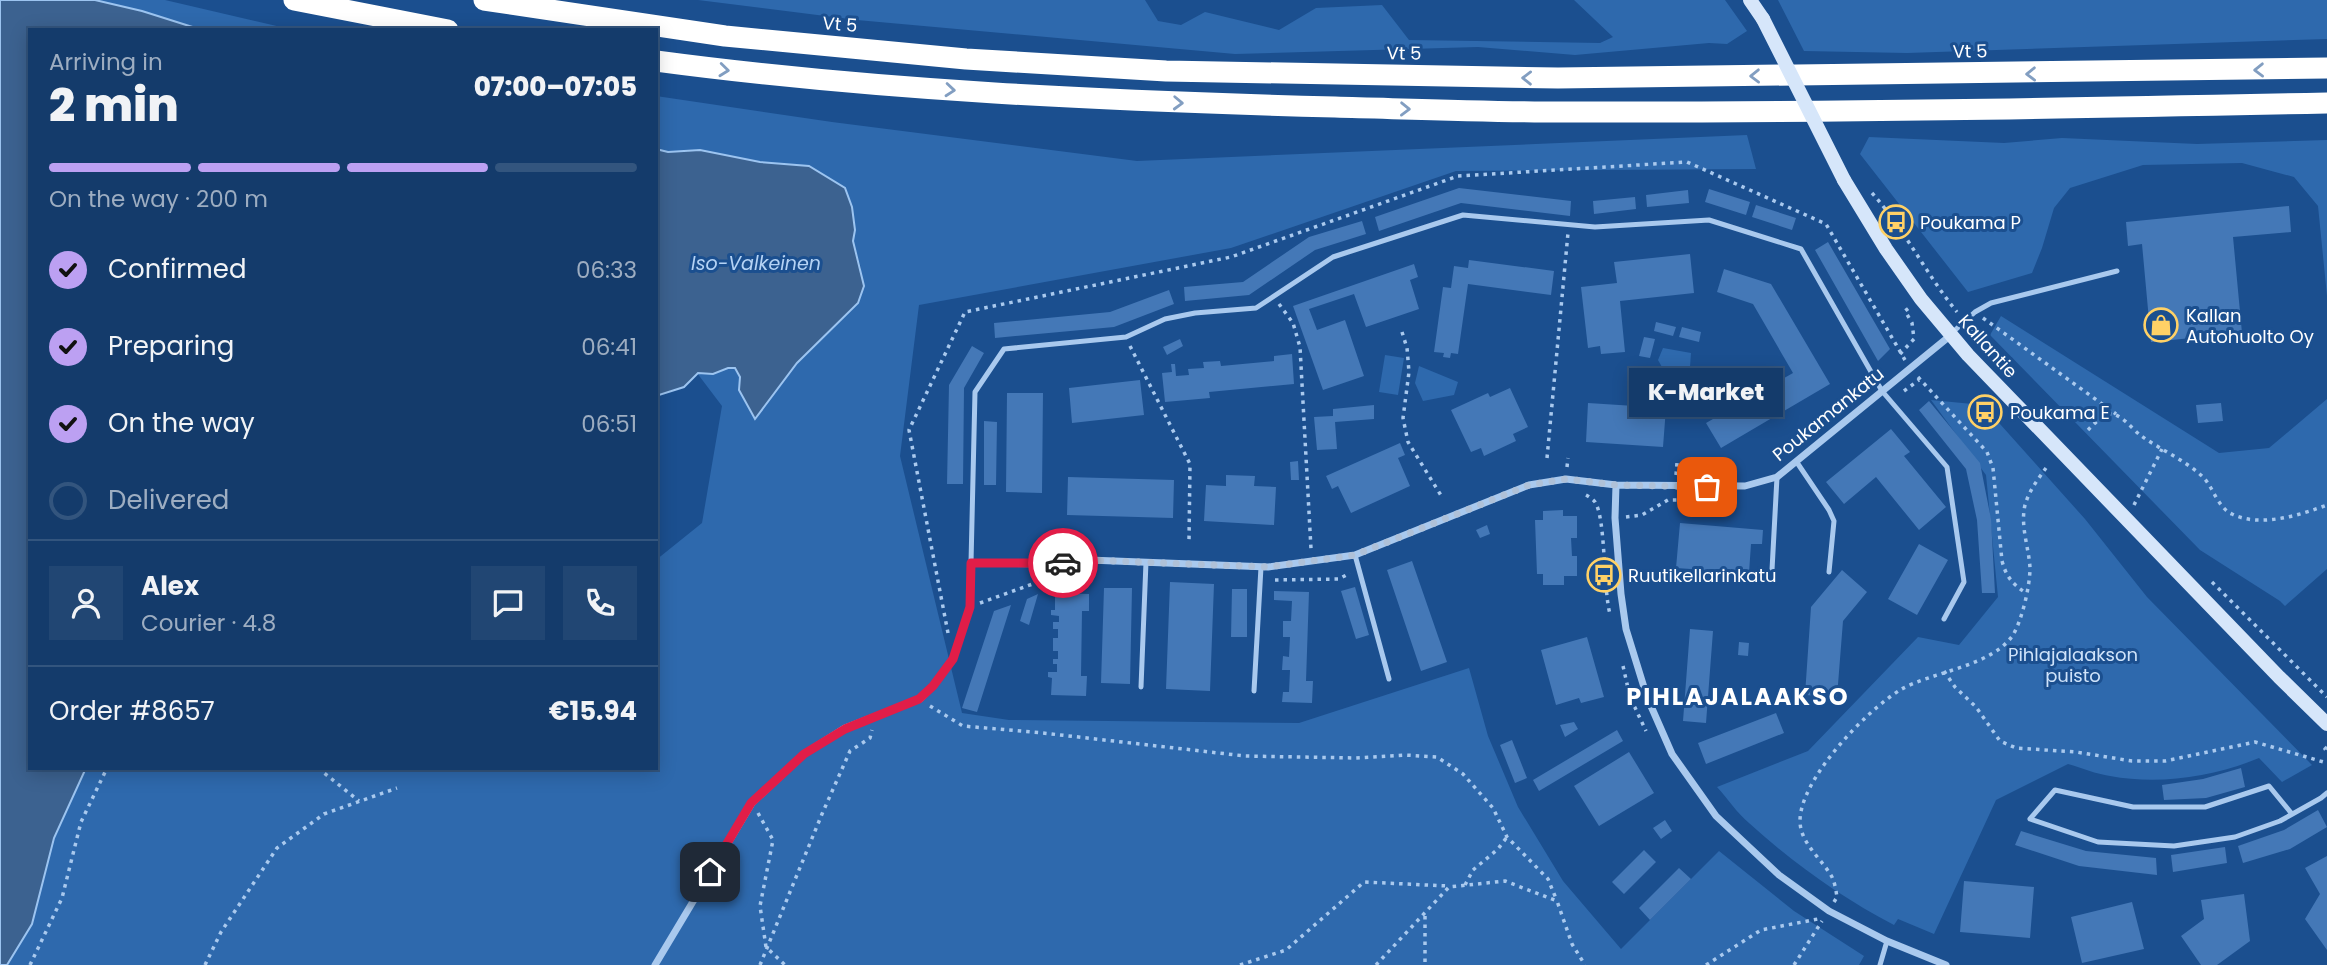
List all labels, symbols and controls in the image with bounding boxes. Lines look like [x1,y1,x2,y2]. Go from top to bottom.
street label: Vt 5 [822,10,858,38]
street label: Vt 5 [1952,38,1988,64]
street label: Vt 5 [1386,40,1422,66]
text: Arriving in [49,46,163,78]
one-way arrow [718,62,730,77]
one-way arrow [2253,62,2264,77]
one-way arrow [2026,66,2037,81]
one-way arrow [1749,68,1760,84]
text: 07:00–07:05 [474,69,637,105]
one-way arrow [1522,70,1533,85]
text: 2 min [49,73,179,137]
one-way arrow [945,83,956,98]
one-way arrow [1173,95,1183,111]
one-way arrow [1400,101,1411,116]
text: On the way · 200 m [49,183,268,215]
bus stop icon: Poukama P [1877,203,1915,241]
place label: Poukama P [1920,210,2021,235]
water label: Iso-Valkeinen [691,250,821,277]
icon: check [49,251,87,289]
text: Confirmed [108,251,246,287]
text: 06:33 [576,254,637,286]
place label: Kallan Autohuolto Oy [2186,303,2314,349]
shop icon: Kallan Autohuolto Oy [2142,306,2180,344]
street label: Kallantie [1953,309,2023,383]
icon: check [49,328,87,366]
text: Preparing [108,328,234,364]
text: 06:41 [581,331,637,363]
street label: Poukamankatu [1767,361,1889,467]
callout: K-Market [1630,368,1784,417]
text: K-Market [1648,376,1764,408]
bus stop icon: Poukama E [1966,393,2004,431]
place label: Poukama E [2010,400,2110,425]
icon: check [49,405,87,443]
text: On the way [108,405,255,441]
text: 06:51 [581,408,637,440]
pin [1677,457,1737,517]
icon: bag [1688,468,1726,506]
text: Delivered [108,482,229,518]
courier [1028,528,1098,598]
icon: car [1044,544,1082,582]
bus stop icon: Ruutikellarinkatu [1585,556,1623,594]
place label: Ruutikellarinkatu [1628,563,1777,588]
button: person [49,566,123,640]
button: chat [471,566,545,640]
button: phone [563,566,637,640]
text: Alex [141,568,199,604]
text: Courier · 4.8 [141,607,276,639]
park label: Pihlajalaakson puisto [2008,642,2138,688]
district label: PIHLAJALAAKSO [1626,680,1850,713]
text: Order #8657 [49,693,215,729]
text: €15.94 [549,693,637,729]
pin [680,842,740,902]
icon: home [691,853,729,891]

